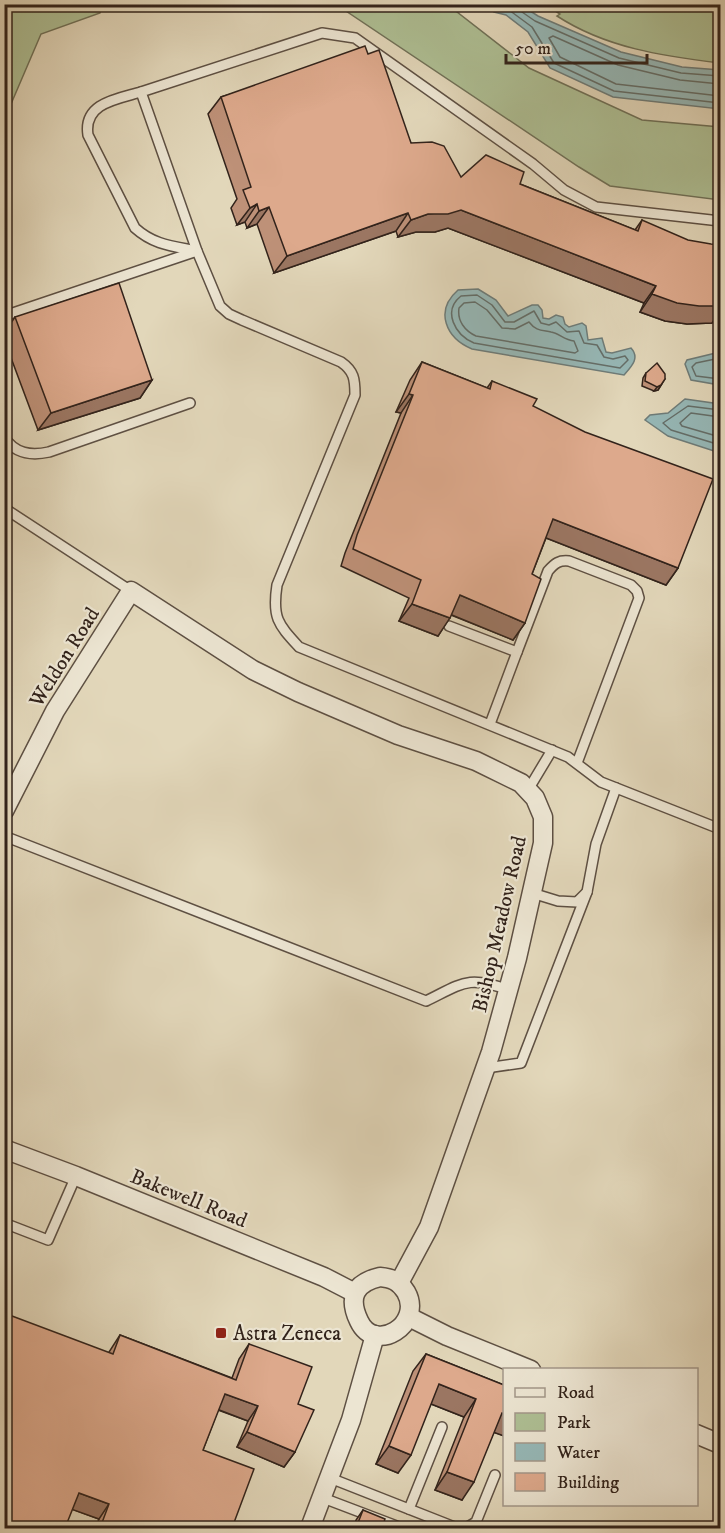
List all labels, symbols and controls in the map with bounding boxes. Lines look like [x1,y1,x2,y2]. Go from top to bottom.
scale bar [506,27,647,65]
text: 50 m [515,38,551,60]
street label: Weldon Road [23,602,106,713]
street label: Bishop Meadow Road [467,833,533,1015]
street label: Bakewell Road [126,1164,251,1234]
place label: Astra Zeneca [233,1321,341,1347]
marker: Astra Zeneca [214,1326,228,1340]
legend [503,1368,698,1506]
text: Road [557,1382,594,1404]
text: Park [557,1412,591,1434]
text: Water [556,1442,600,1464]
text: Building [557,1472,619,1494]

